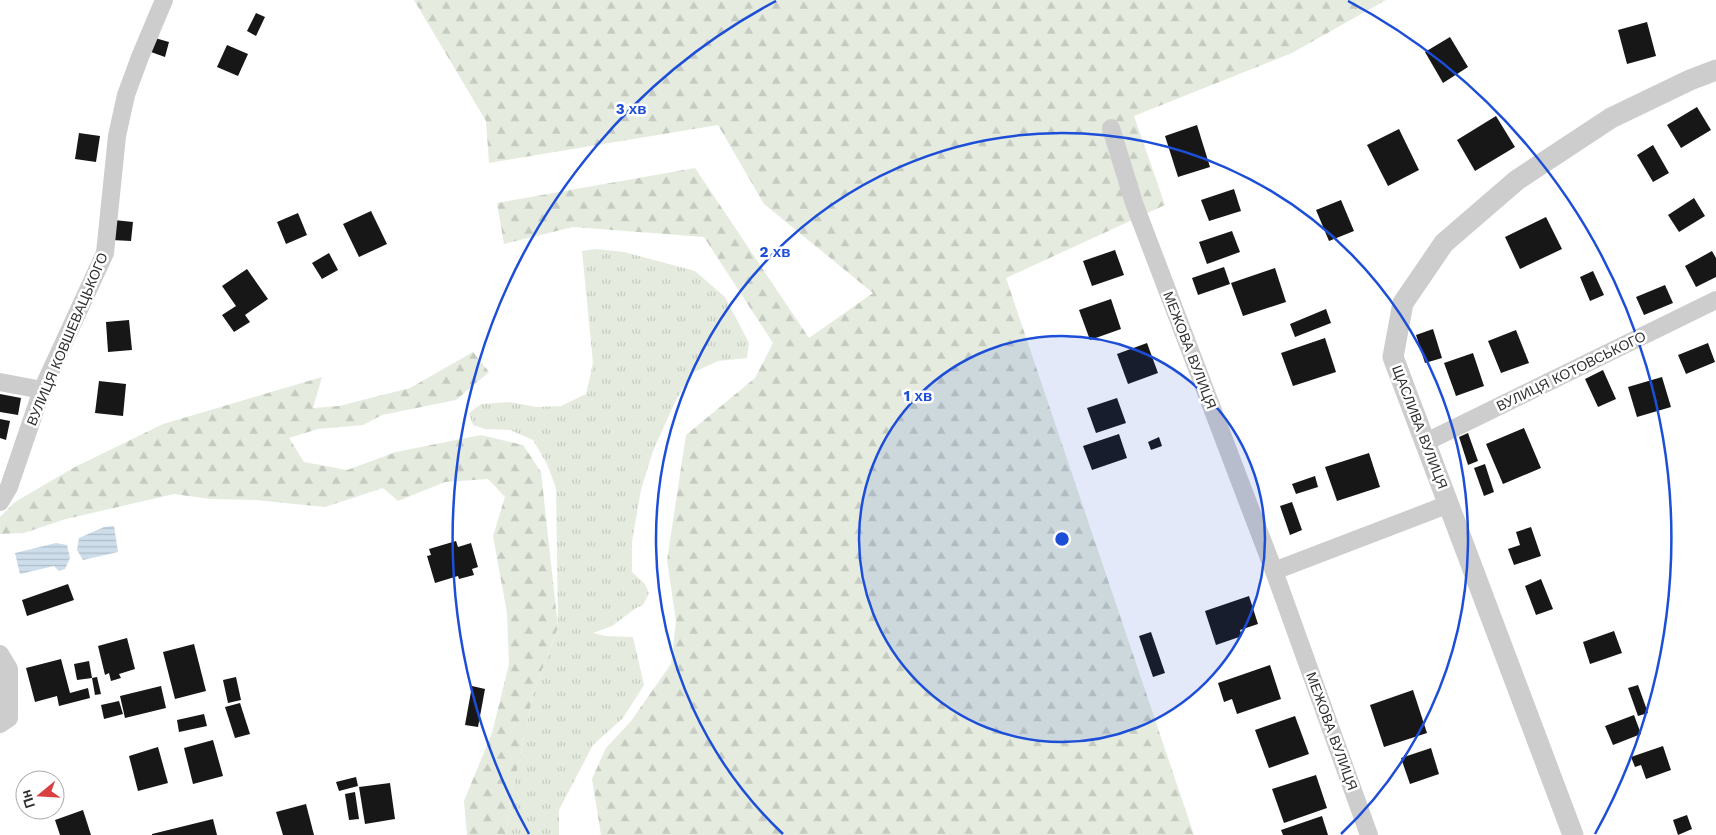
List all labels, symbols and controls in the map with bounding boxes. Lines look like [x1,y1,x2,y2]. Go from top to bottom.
text: 3 хв [616,100,646,118]
text: 2 хв [760,243,790,261]
street label: ВУЛИЦЯ КОВШЕВАЦЬКОГО [23,250,111,428]
street label: МЕЖОВА ВУЛИЦЯ [1160,289,1220,411]
street label: ВУЛИЦЯ КОТОВСЬКОГО [1494,328,1648,414]
street label: ЩАСЛИВА ВУЛИЦЯ [1389,363,1451,491]
text: 1 хв [904,387,932,405]
centre of rings [1053,530,1071,548]
street label: МЕЖОВА ВУЛИЦЯ [1303,670,1361,792]
north arrow [15,770,65,820]
text: Пн [17,788,38,810]

